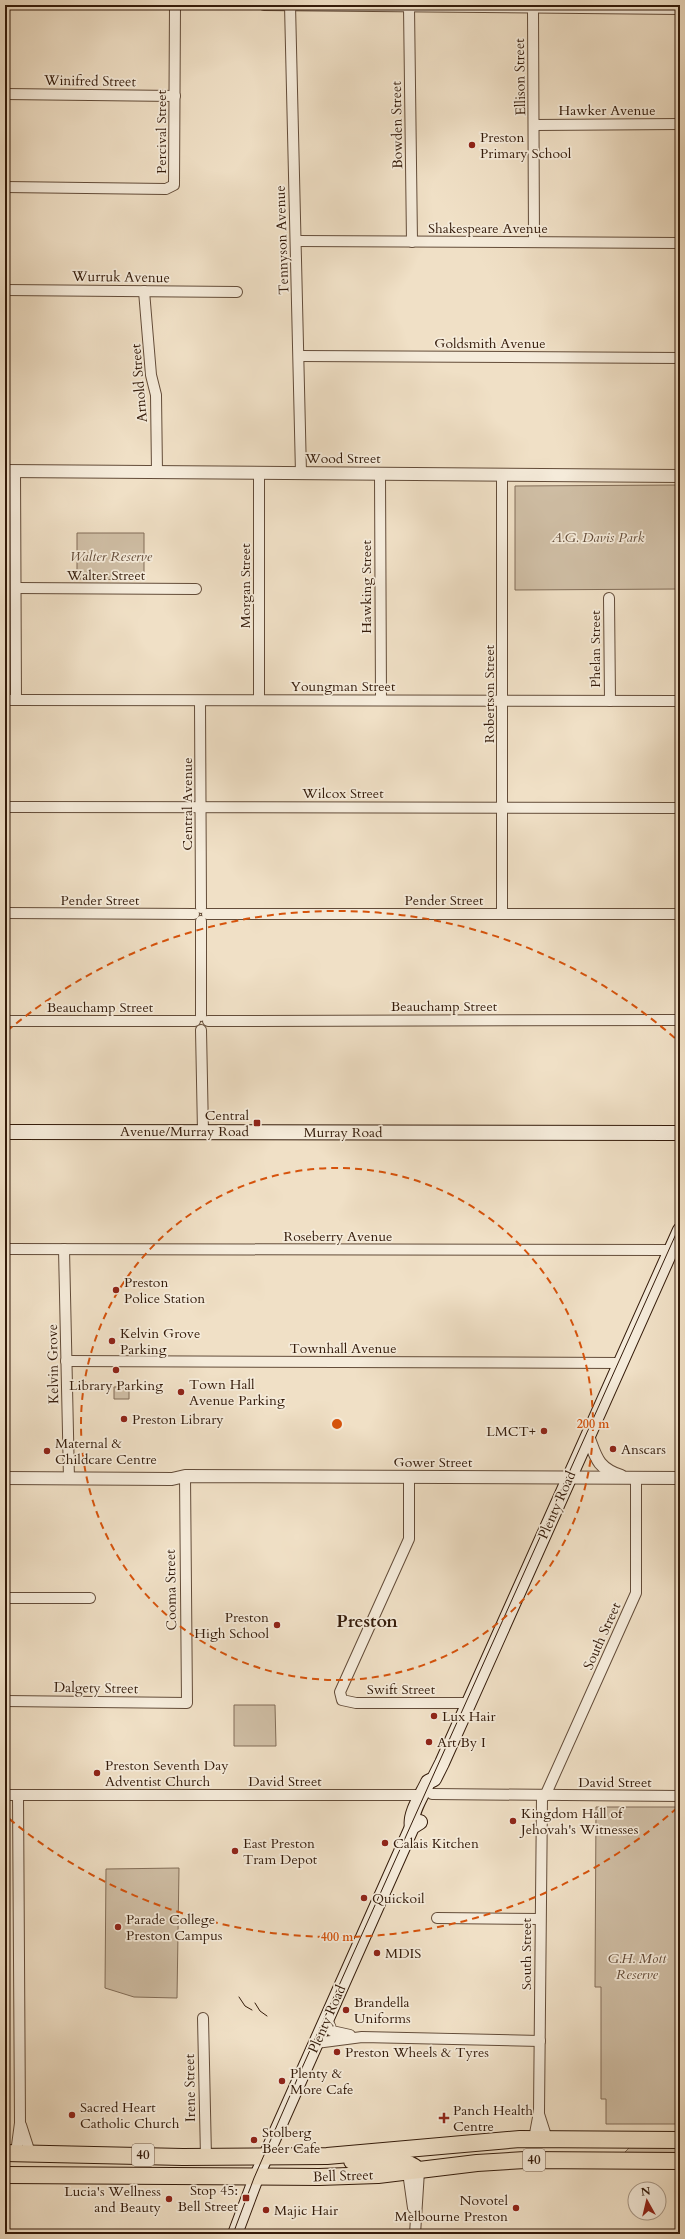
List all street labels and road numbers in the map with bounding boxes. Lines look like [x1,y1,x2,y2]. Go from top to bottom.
street label: Ellison Street [510,38,530,116]
street label: Winifred Street [43,71,137,91]
street label: Bowden Street [387,81,407,169]
street label: Percival Street [152,89,171,174]
street label: Hawker Avenue [558,101,656,120]
street label: Tennyson Avenue [271,185,293,295]
street label: Shakespeare Avenue [428,219,548,238]
street label: Wurruk Avenue [71,267,170,287]
street label: Goldsmith Avenue [434,334,546,353]
street label: Arnold Street [126,342,152,423]
street label: Wood Street [304,449,381,468]
street label: Hawking Street [357,540,376,634]
street label: Morgan Street [236,543,255,629]
street label: Walter Street [66,566,146,585]
street label: Phelan Street [586,610,605,688]
street label: Robertson Street [480,644,499,743]
street label: Youngman Street [291,677,396,696]
street label: Central Avenue [178,757,197,851]
street label: Wilcox Street [301,784,384,803]
street label: Pender Street [61,891,140,910]
street label: Pender Street [405,891,484,910]
street label: Beauchamp Street [391,997,498,1016]
street label: Beauchamp Street [47,998,154,1017]
street label: Murray Road [303,1123,383,1142]
street label: Roseberry Avenue [284,1227,392,1246]
street label: Kelvin Grove [43,1324,63,1404]
street label: Townhall Avenue [289,1339,397,1358]
street label: Gower Street [394,1453,473,1472]
street label: Plenty Road [534,1468,581,1542]
street label: Cooma Street [161,1549,181,1631]
street label: South Street [579,1599,626,1673]
street label: Dalgety Street [54,1678,139,1698]
street label: Swift Street [367,1680,436,1699]
street label: David Street [248,1772,322,1791]
street label: David Street [578,1773,652,1792]
street label: South Street [517,1918,536,1990]
street label: Plenty Road [304,1982,351,2056]
street label: Irene Street [180,2053,200,2122]
road number: 40 [132,2144,154,2166]
road number: 40 [523,2149,545,2171]
street label: Bell Street [312,2165,374,2187]

